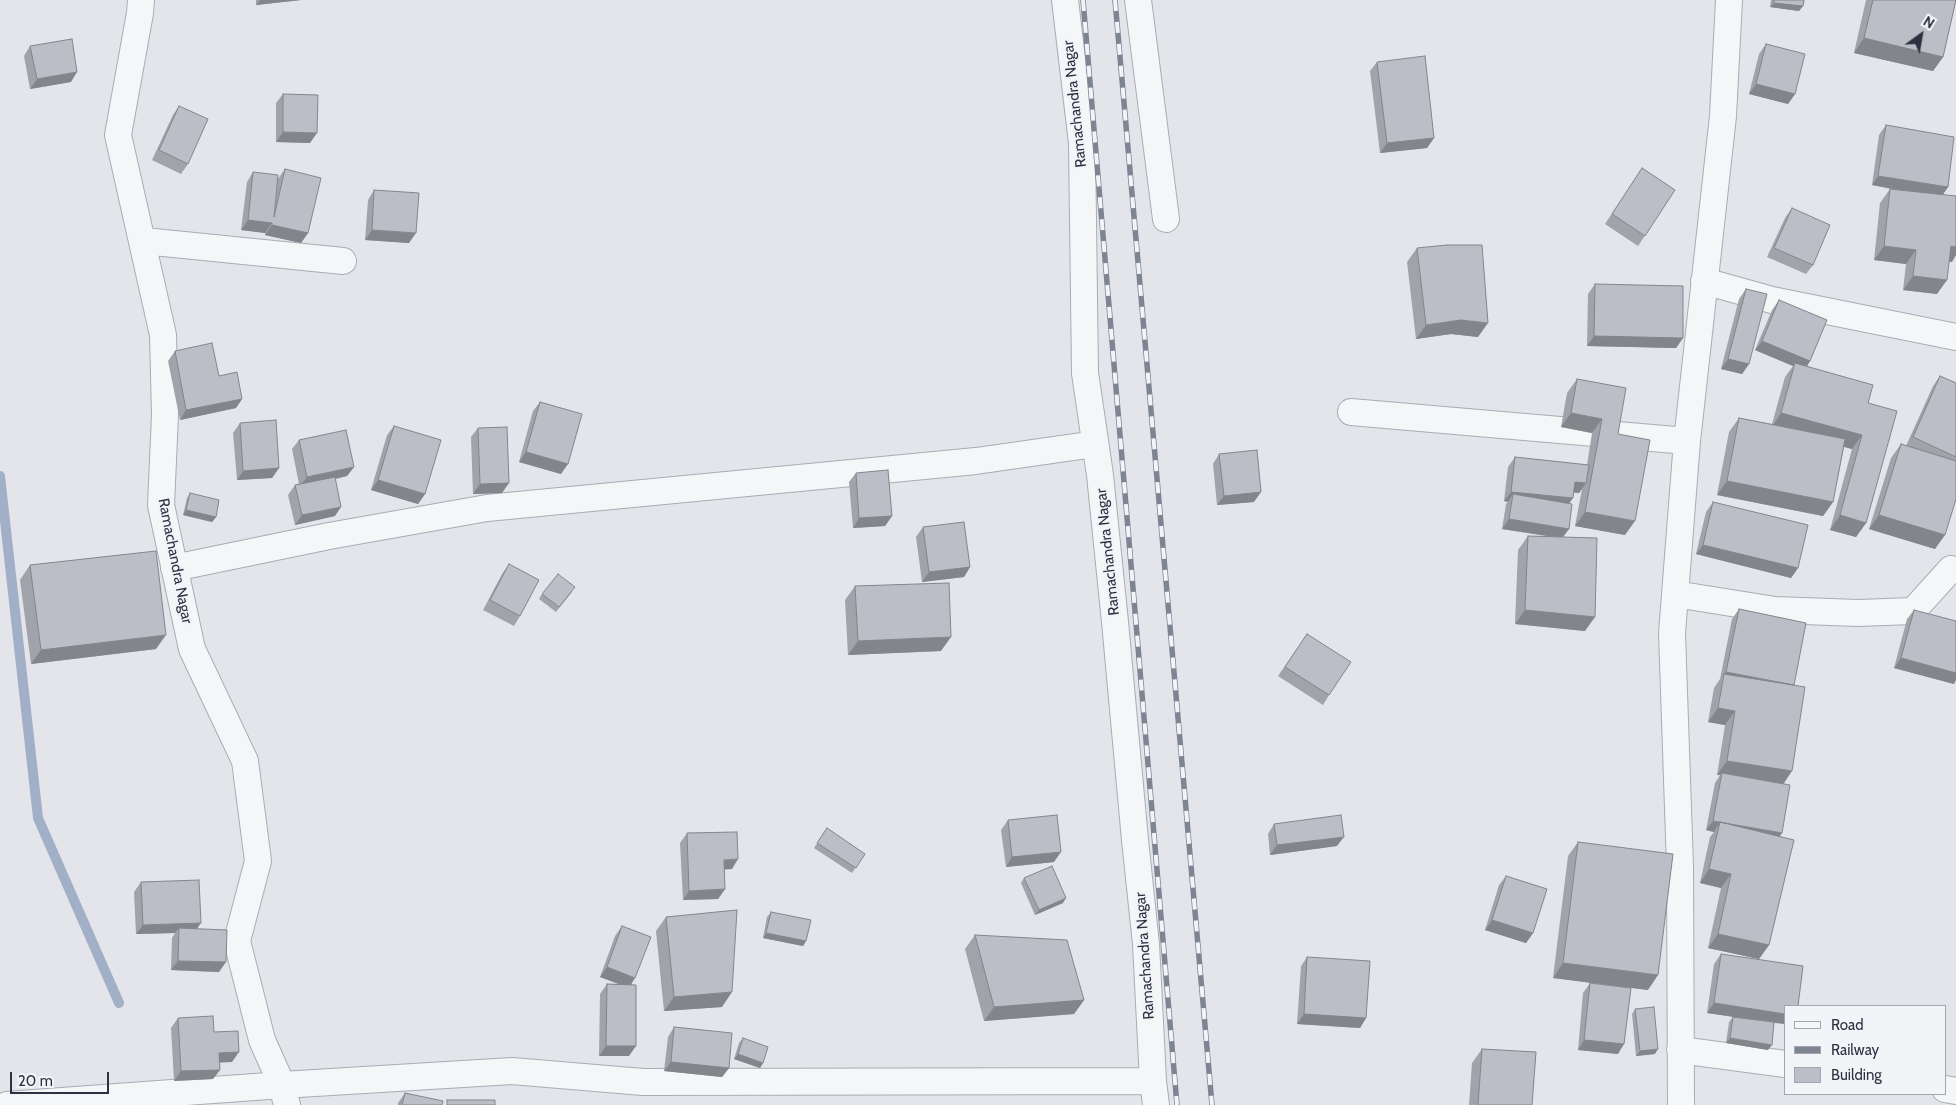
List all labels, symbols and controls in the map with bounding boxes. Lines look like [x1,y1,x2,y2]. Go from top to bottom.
north arrow [1896,10,1946,60]
text: N [1920,12,1938,33]
street label: Ramachandra Nagar [1059,40,1091,168]
street label: Ramachandra Nagar [1092,488,1124,616]
street label: Ramachandra Nagar [154,497,196,625]
street label: Ramachandra Nagar [1132,892,1158,1020]
legend [1784,1005,1946,1095]
text: Road [1831,1016,1864,1034]
text: Railway [1831,1041,1879,1059]
scale bar [12,1062,111,1094]
text: Building [1831,1066,1882,1084]
text: 20 m [18,1072,53,1090]

